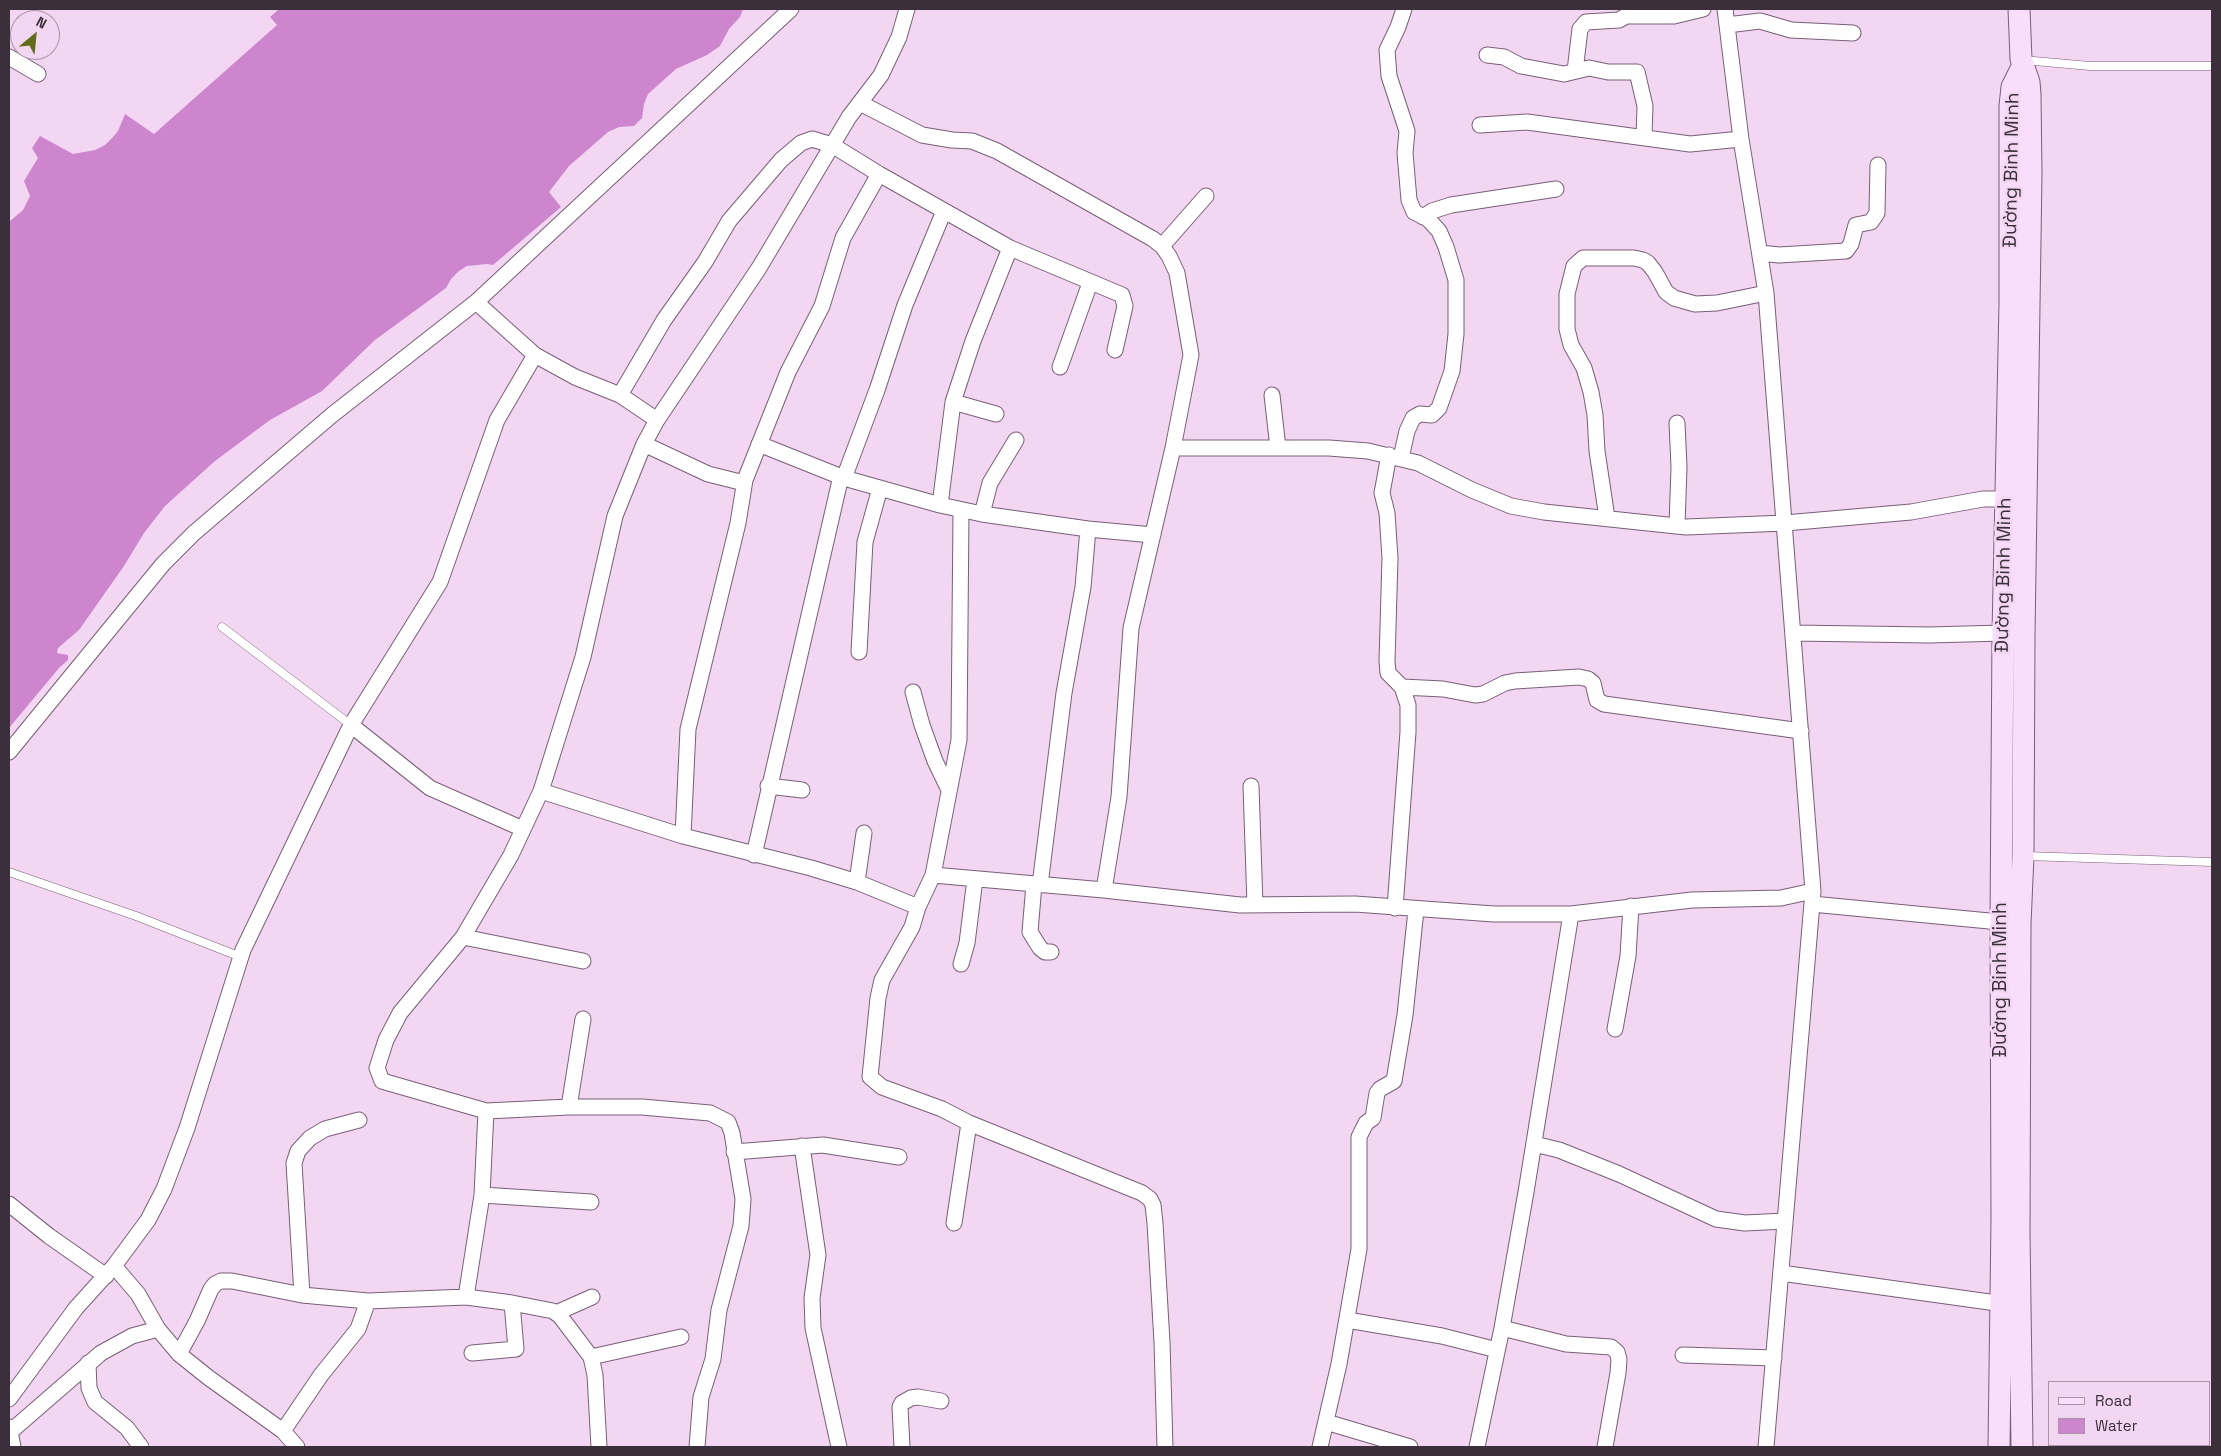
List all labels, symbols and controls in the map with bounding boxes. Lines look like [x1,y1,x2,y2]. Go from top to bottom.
north arrow [10,10,60,60]
text: N [33,12,50,33]
street label: Đường Binh Minh [1999,92,2025,248]
street label: Đường Binh Minh [1991,497,2017,653]
street label: Đường Binh Minh [1990,902,2012,1058]
legend [2048,1381,2211,1446]
text: Road [2095,1391,2132,1410]
text: Water [2095,1416,2137,1435]

